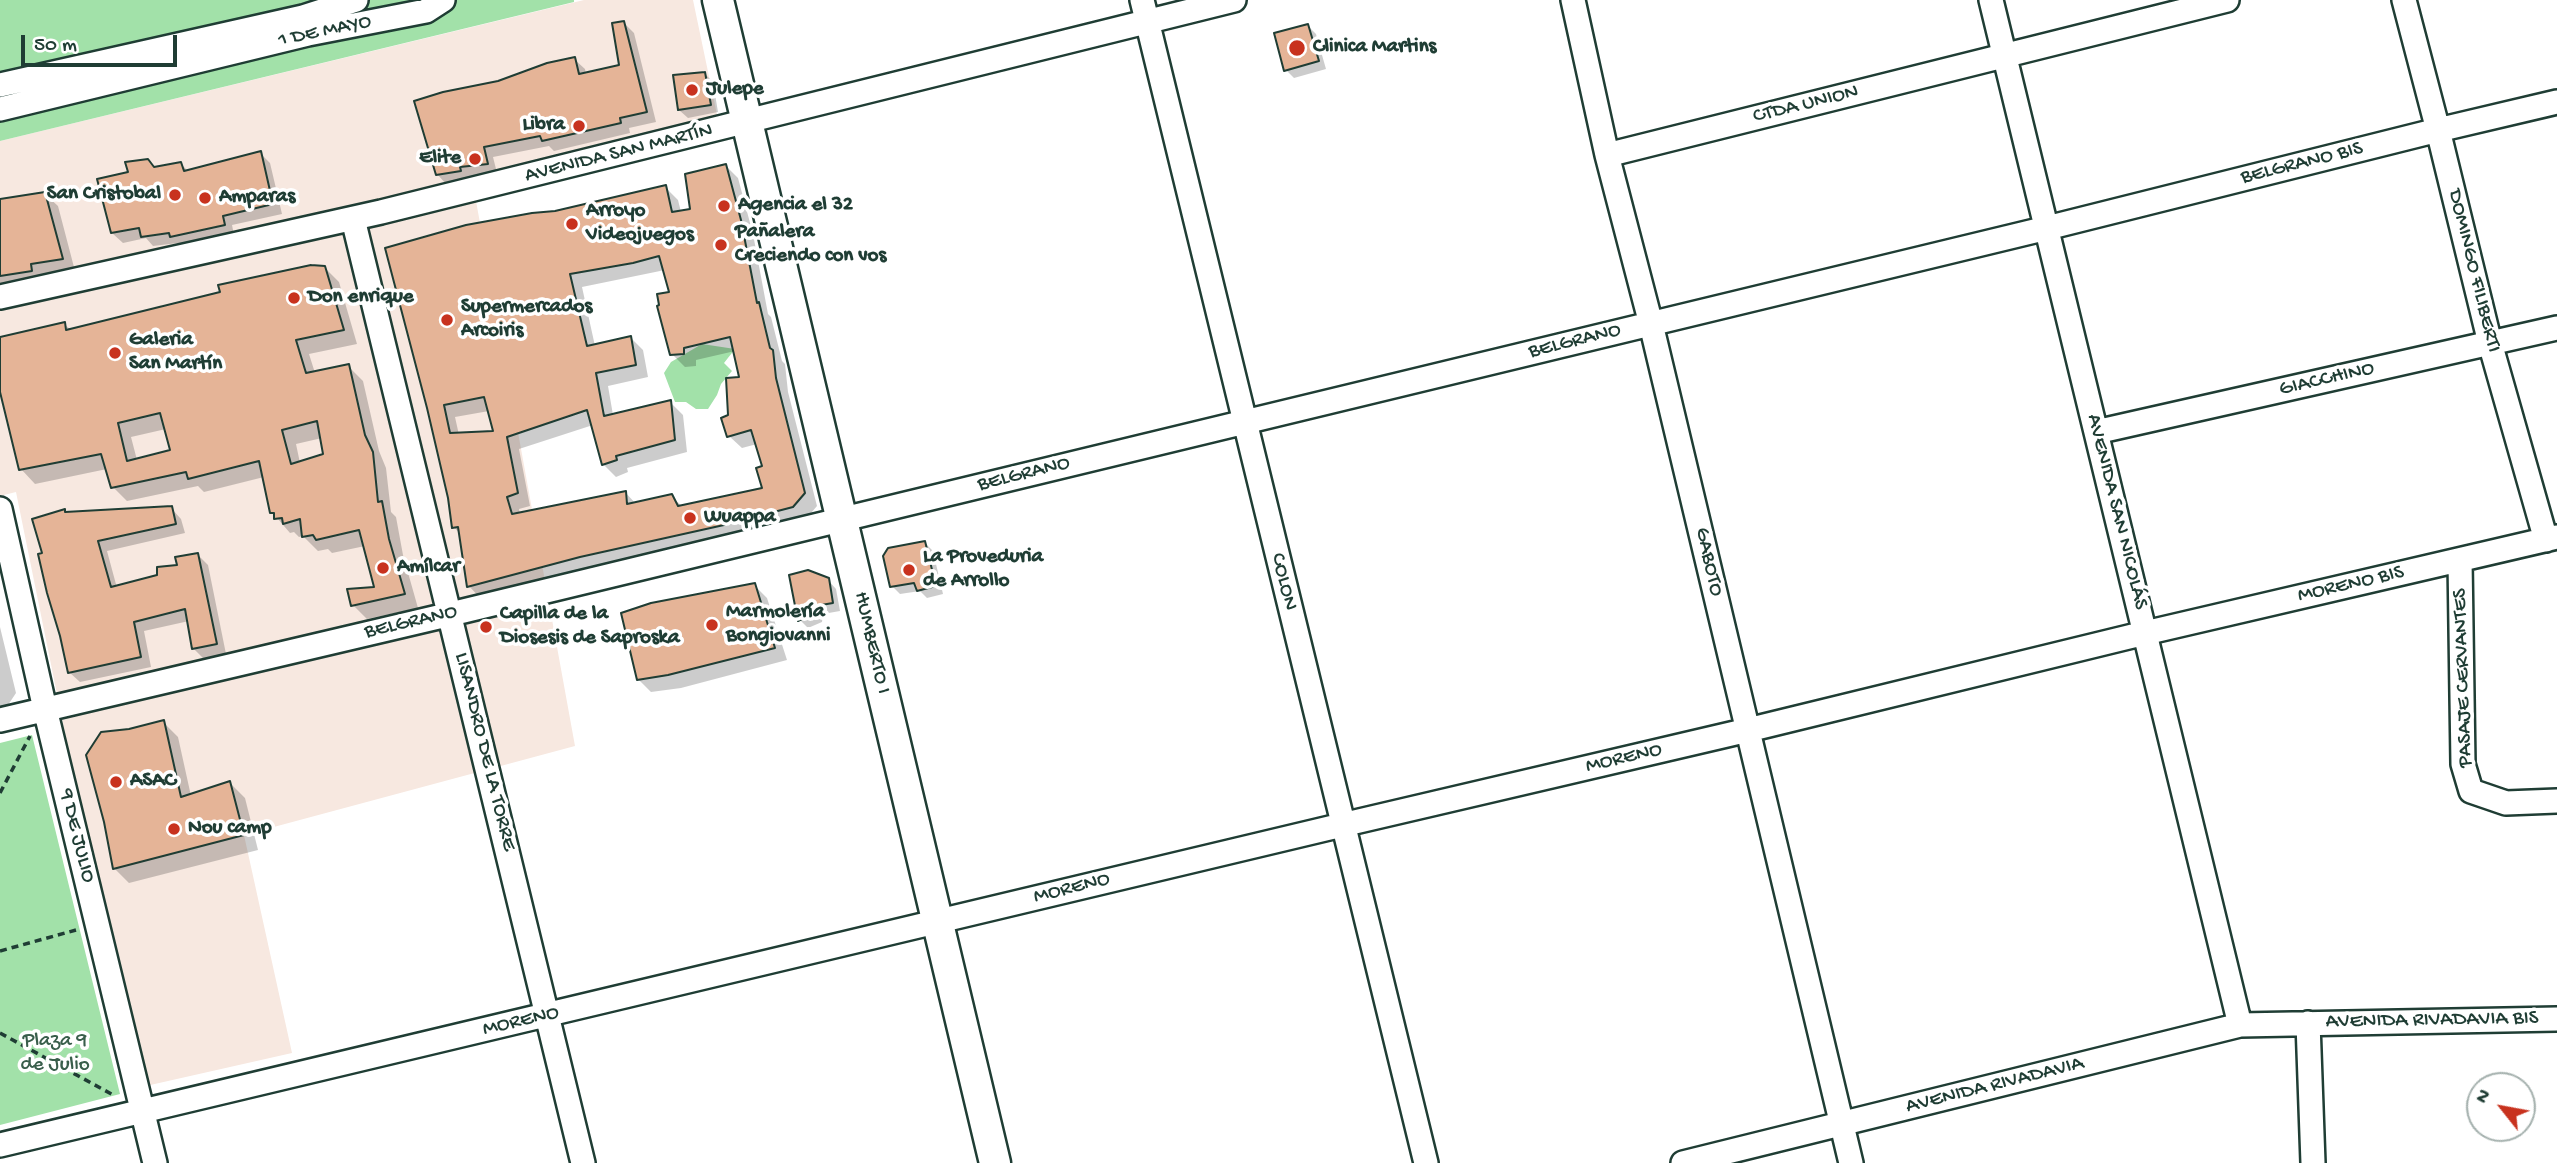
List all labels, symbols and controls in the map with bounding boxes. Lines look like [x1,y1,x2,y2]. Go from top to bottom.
street label: 1 DE MAYO [276,10,374,54]
scale bar [24,21,180,65]
text: 50 m [34,34,77,59]
place label: Clinica Martins [1313,35,1436,61]
marker: Clinica Martins [1287,38,1307,58]
place label: Julepe [706,77,764,103]
street label: CTDA UNION [1751,80,1861,130]
marker: Julepe [684,82,700,98]
place label: Libra [523,113,565,139]
street label: AVENIDA SAN MARTÍN [523,118,715,190]
marker: Libra [571,118,587,134]
street label: BELGRANO BIS [2238,137,2366,191]
place label: Elite [419,146,461,172]
marker: Elite [467,151,483,167]
place label: San Cristobal [47,182,161,208]
place label: Amparas [219,185,295,211]
marker: San Cristobal [167,187,183,203]
street label: DOMINGO FILIBERTI [2441,187,2505,355]
marker: Amparas [197,190,213,206]
place label: Agencia el 32 [738,193,853,219]
marker: Agencia el 32 [716,198,732,214]
place label: Arroyo Videojuegos [586,199,694,249]
marker: Arroyo Videojuegos [564,216,580,232]
place label: Pañalera Creciendo con vos [735,220,886,270]
marker: Pañalera Creciendo con vos [713,237,729,253]
place label: Don enrique [308,285,414,311]
marker: Don enrique [286,290,302,306]
place label: Supermercados Arcoiris [461,295,592,345]
marker: Supermercados Arcoiris [439,312,455,328]
street label: BELGRANO [1526,318,1624,366]
place label: Galeria San Martín [129,328,222,378]
marker: Galeria San Martín [107,345,123,361]
street label: GIACCHINO [2277,357,2377,403]
street label: AVENIDA SAN NICOLÁS [2080,412,2152,612]
street label: BELGRANO [975,451,1073,499]
place label: Wuappa [704,505,776,531]
marker: Wuappa [682,510,698,526]
street label: GABOTO [1688,525,1728,599]
place label: La Proveduria de Arrollo [923,545,1043,595]
street label: COLON [1264,551,1302,613]
place label: Amílcar [397,555,460,581]
marker: Amílcar [375,560,391,576]
street label: MORENO BIS [2295,561,2407,609]
marker: La Proveduria de Arrollo [901,562,917,578]
street label: PASAJE CERVANTES [2448,588,2480,768]
street label: HUMBERTO I [847,589,895,697]
street label: BELGRANO [362,600,460,646]
place label: Marmolería Bongiovanni [726,600,830,650]
place label: Capilla de la Diosesis de Saproska [500,602,680,652]
marker: Marmolería Bongiovanni [704,617,720,633]
marker: Capilla de la Diosesis de Saproska [478,619,494,635]
street label: LISANDRO DE LA TORRE [447,650,521,854]
street label: MORENO [1583,738,1665,780]
place label: ASAC [130,769,176,795]
marker: ASAC [108,774,124,790]
street label: 9 DE JULIO [52,786,100,886]
place label: Nou camp [188,816,271,842]
marker: Nou camp [166,821,182,837]
street label: MORENO [1031,867,1113,911]
street label: MORENO [480,1001,562,1043]
street label: AVENIDA RIVADAVIA BIS [2325,1007,2539,1035]
park label: Plaza 9 de Julio [20,1029,90,1079]
street label: AVENIDA RIVADAVIA [1904,1052,2086,1120]
north arrow [2466,1072,2536,1142]
text: N [2471,1086,2497,1108]

